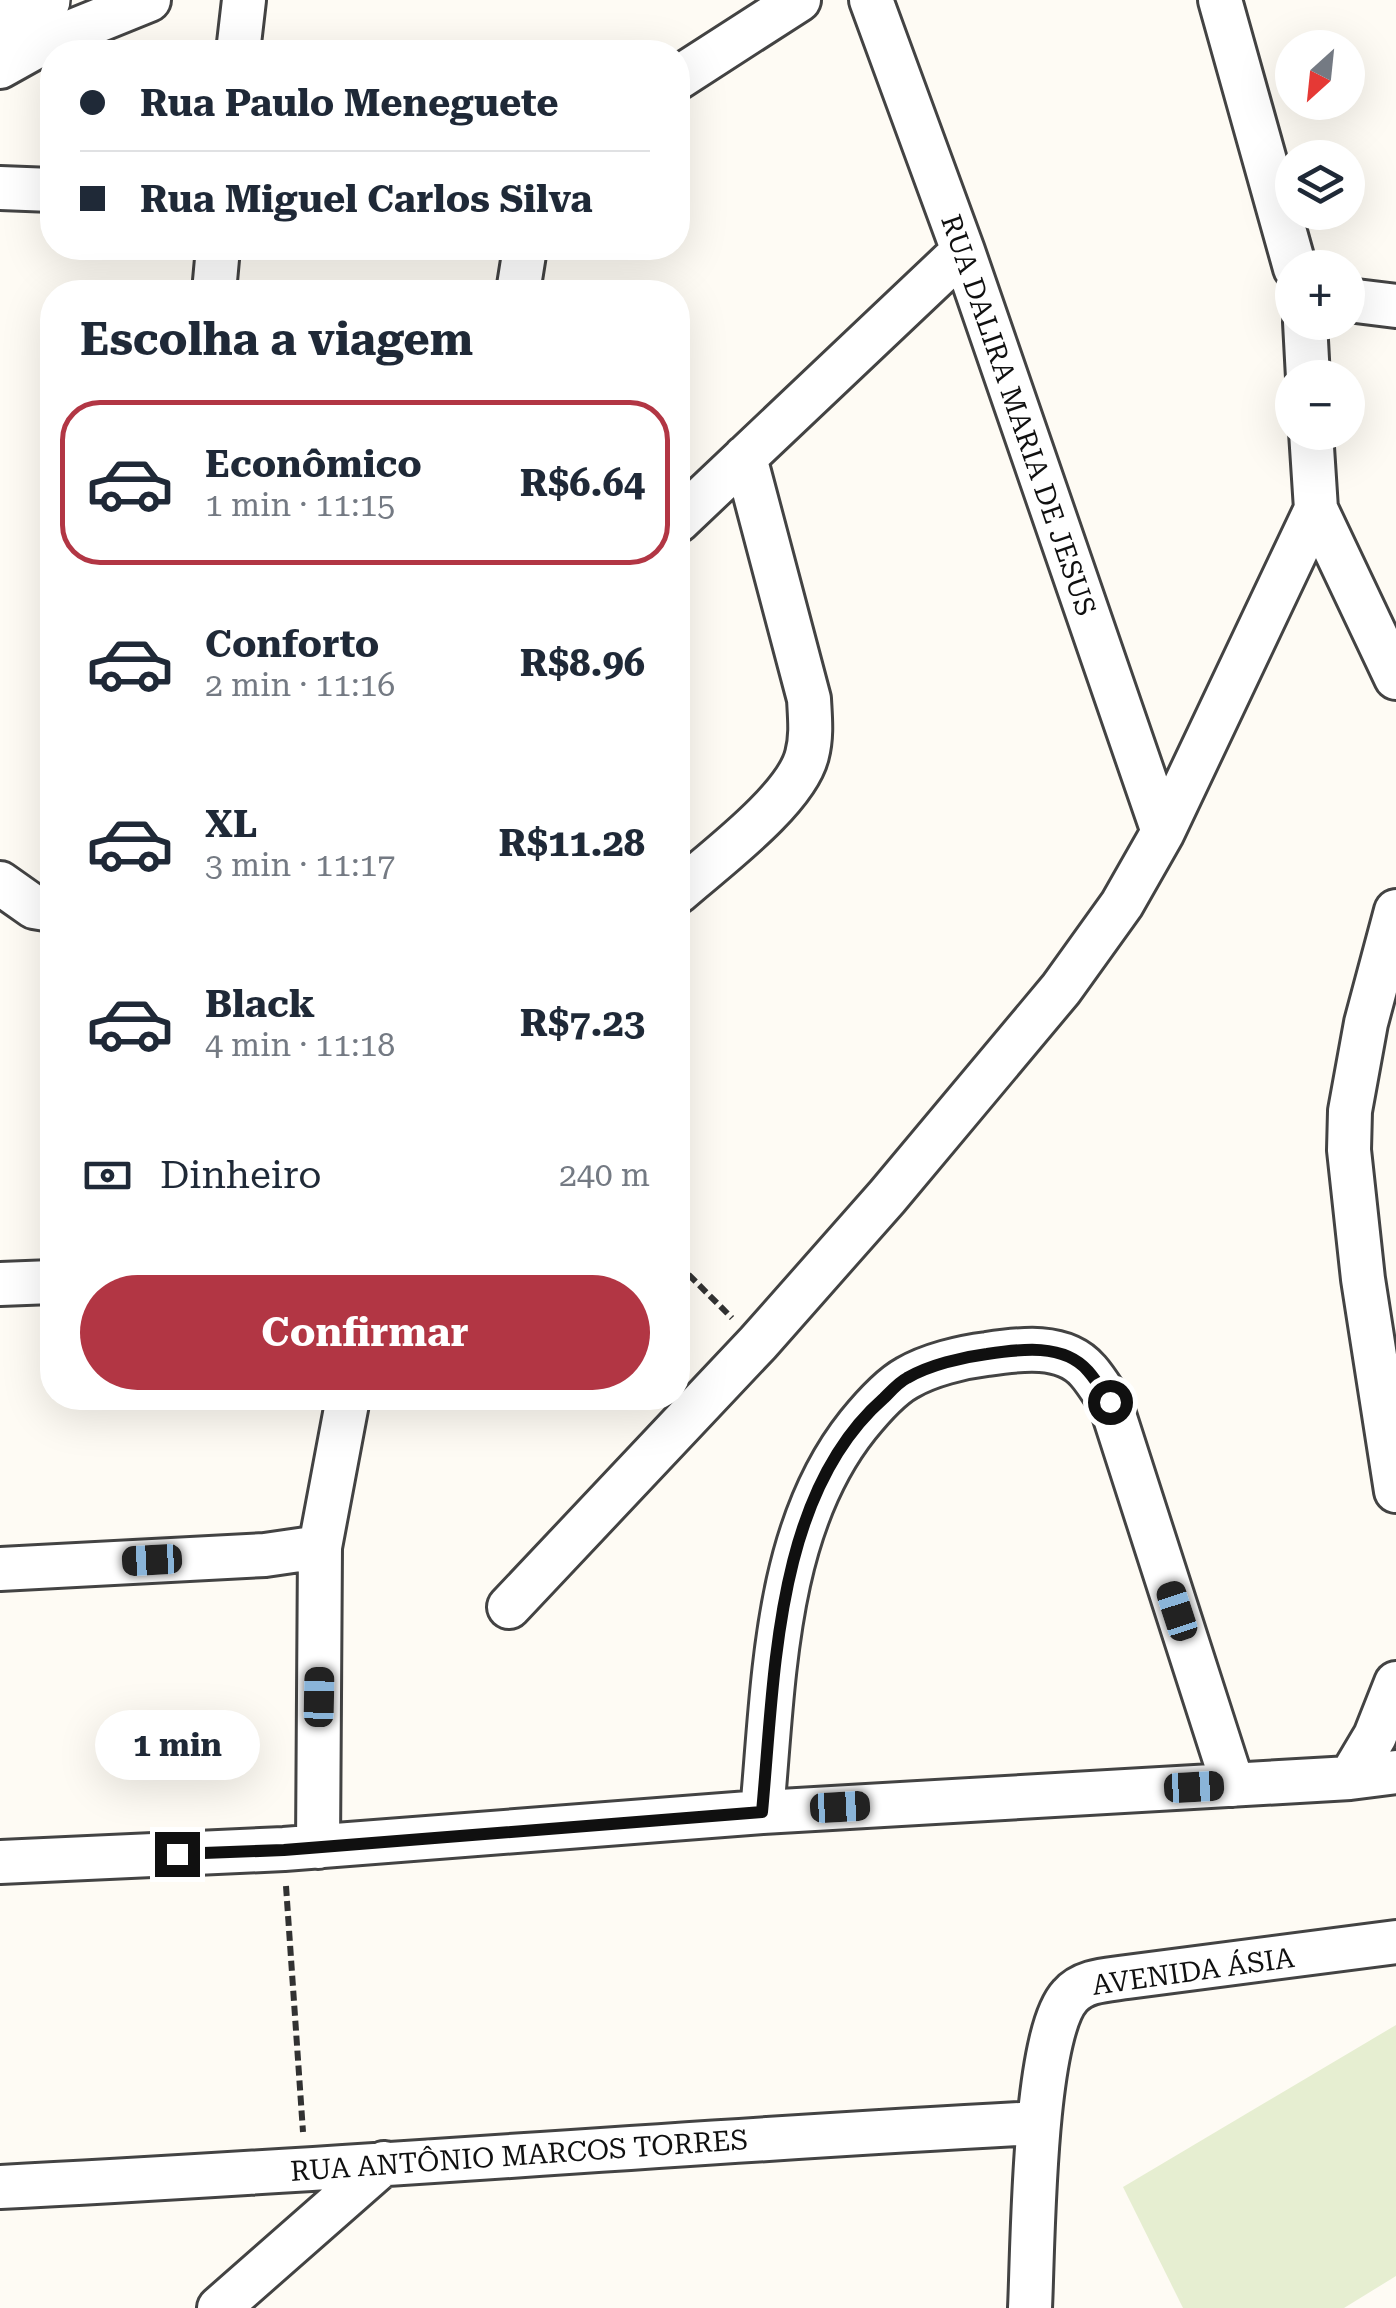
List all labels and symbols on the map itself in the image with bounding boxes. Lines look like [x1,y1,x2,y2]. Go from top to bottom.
north arrow [1275,30,1365,120]
street label: RUA DALIRA MARIA DE JESUS [934,210,1103,620]
route start [1088,1380,1133,1425]
car [121,1543,183,1577]
car [1153,1578,1201,1644]
car [303,1667,335,1727]
callout: 1 min [94,1709,260,1779]
car [1163,1770,1225,1804]
car [809,1790,871,1824]
route end [155,1832,200,1877]
street label: AVENIDA ÁSIA [1090,1940,1297,2002]
street label: RUA ANTÔNIO MARCOS TORRES [289,2122,749,2188]

